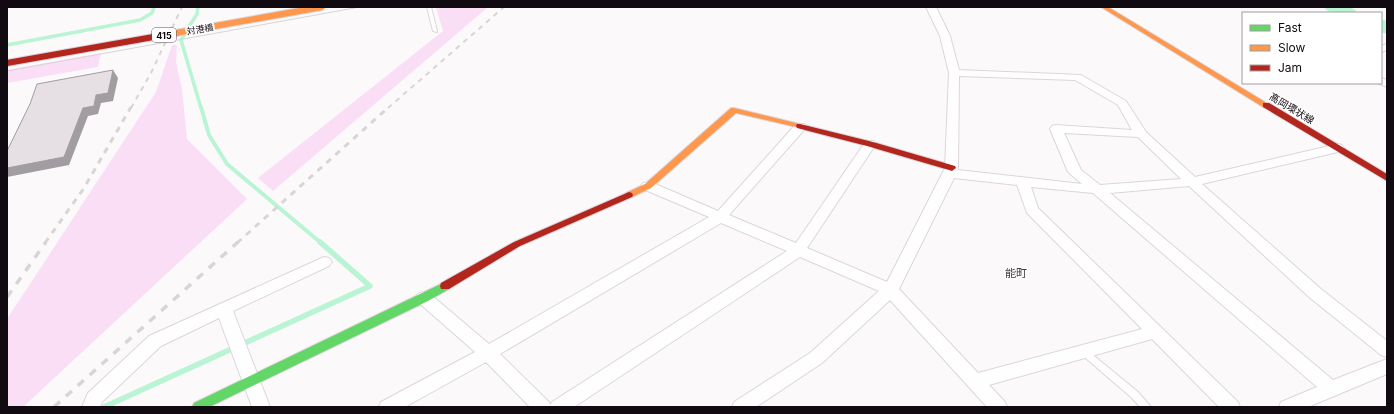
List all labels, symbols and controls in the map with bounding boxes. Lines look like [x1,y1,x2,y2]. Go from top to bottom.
legend [1242,12,1382,84]
text: Fast [1278,20,1302,35]
street label: 対港橋 [186,21,214,37]
road number: 415 [152,28,176,42]
text: Slow [1278,40,1306,55]
text: Jam [1278,60,1302,75]
street label: 高岡環状線 [1267,90,1317,126]
district label: 能町 [1005,266,1027,280]

